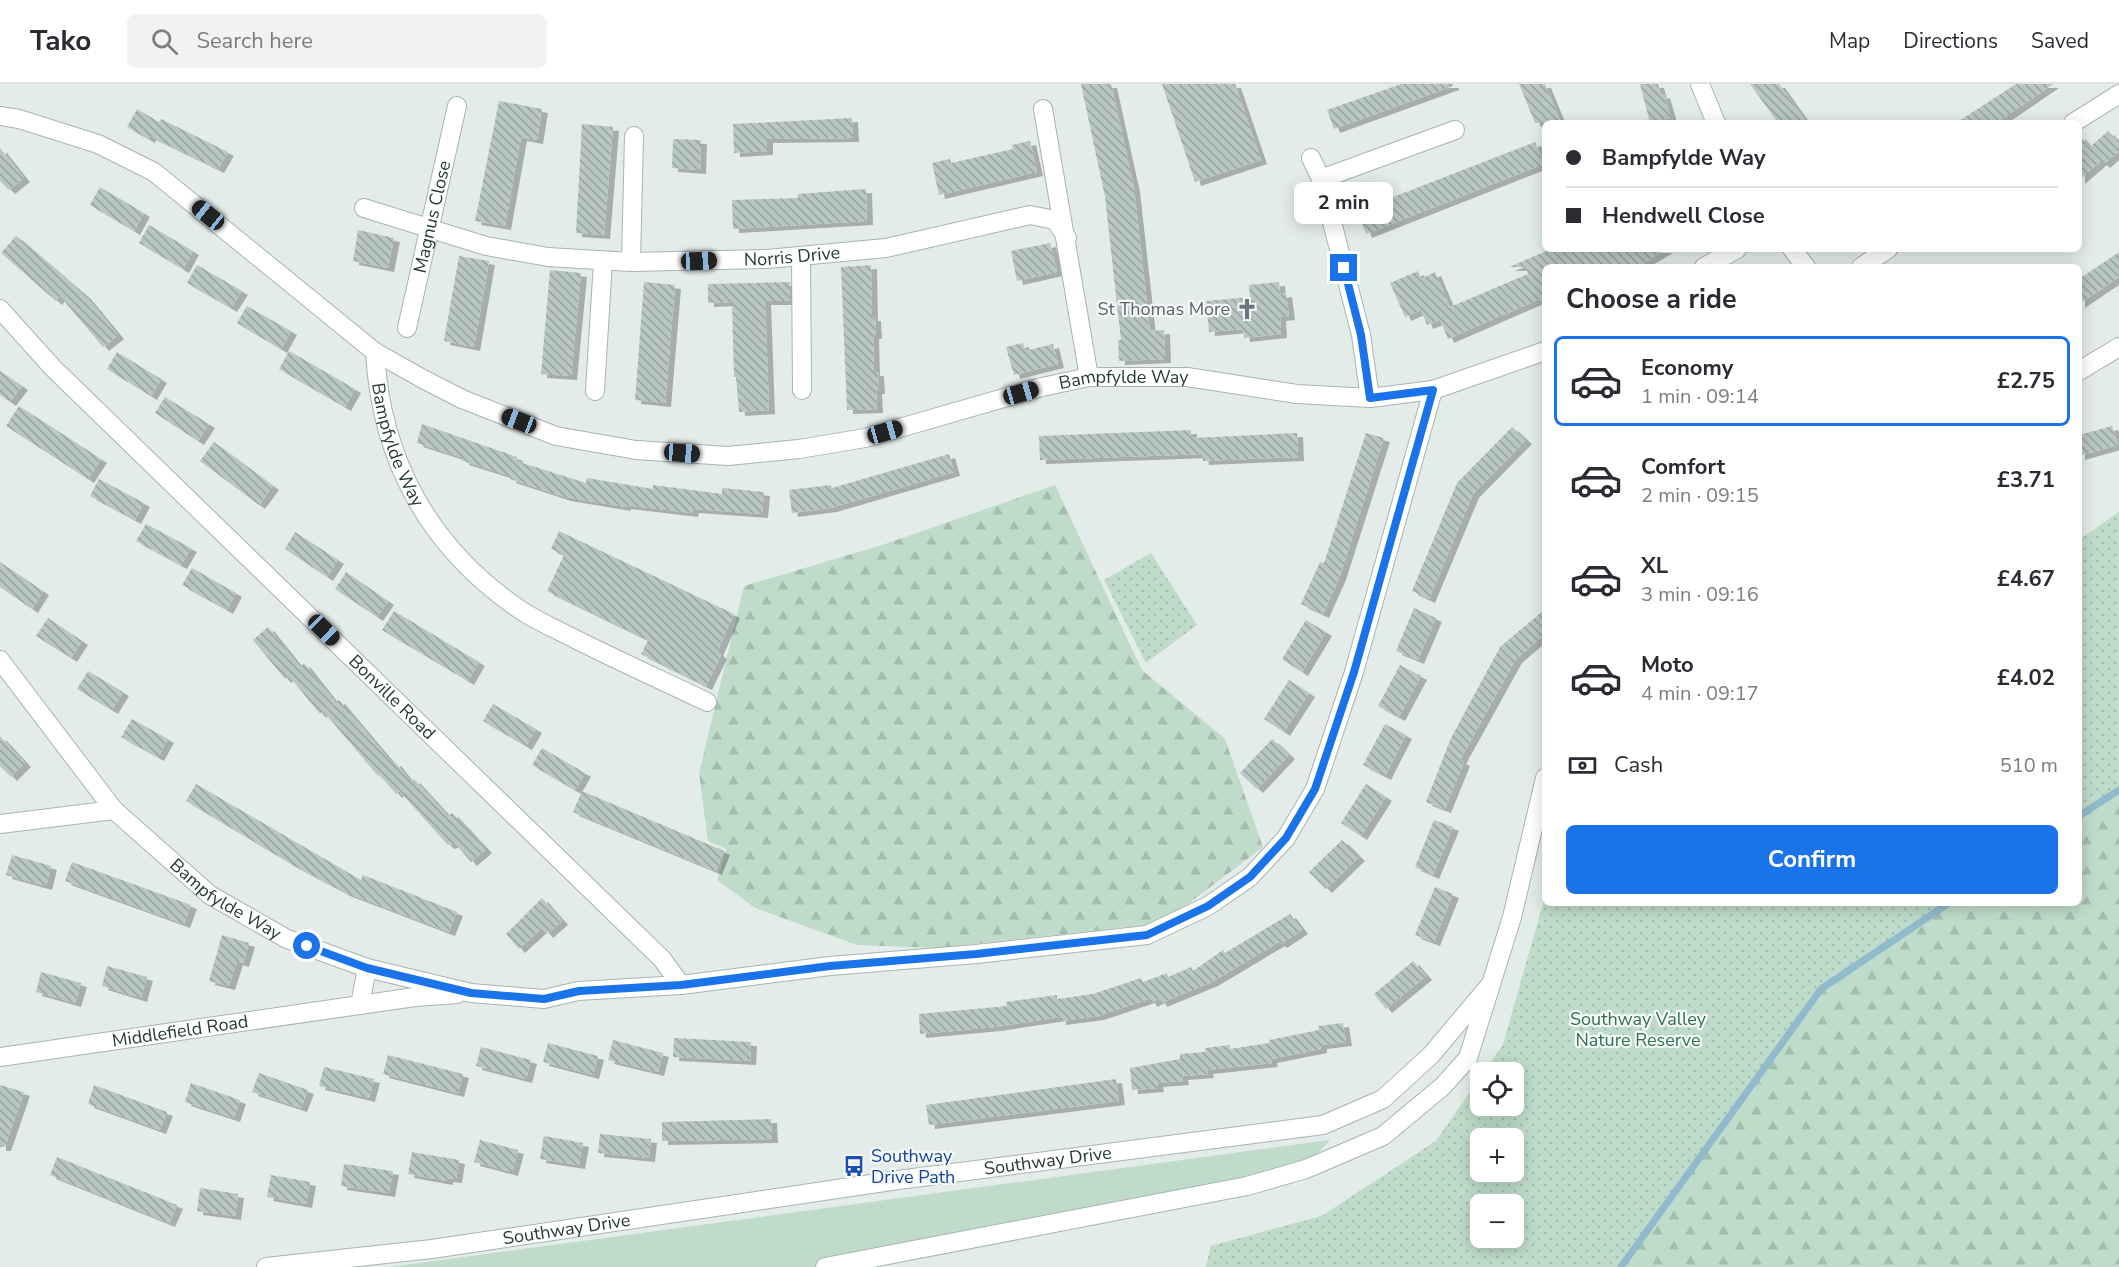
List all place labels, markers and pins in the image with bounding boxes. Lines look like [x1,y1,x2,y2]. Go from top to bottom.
place label: St Thomas More [1097,297,1230,321]
church icon: St Thomas More [1235,297,1259,321]
place label: Southway Drive Path [871,1144,955,1189]
bus stop icon: Southway Drive Path [842,1154,866,1178]

